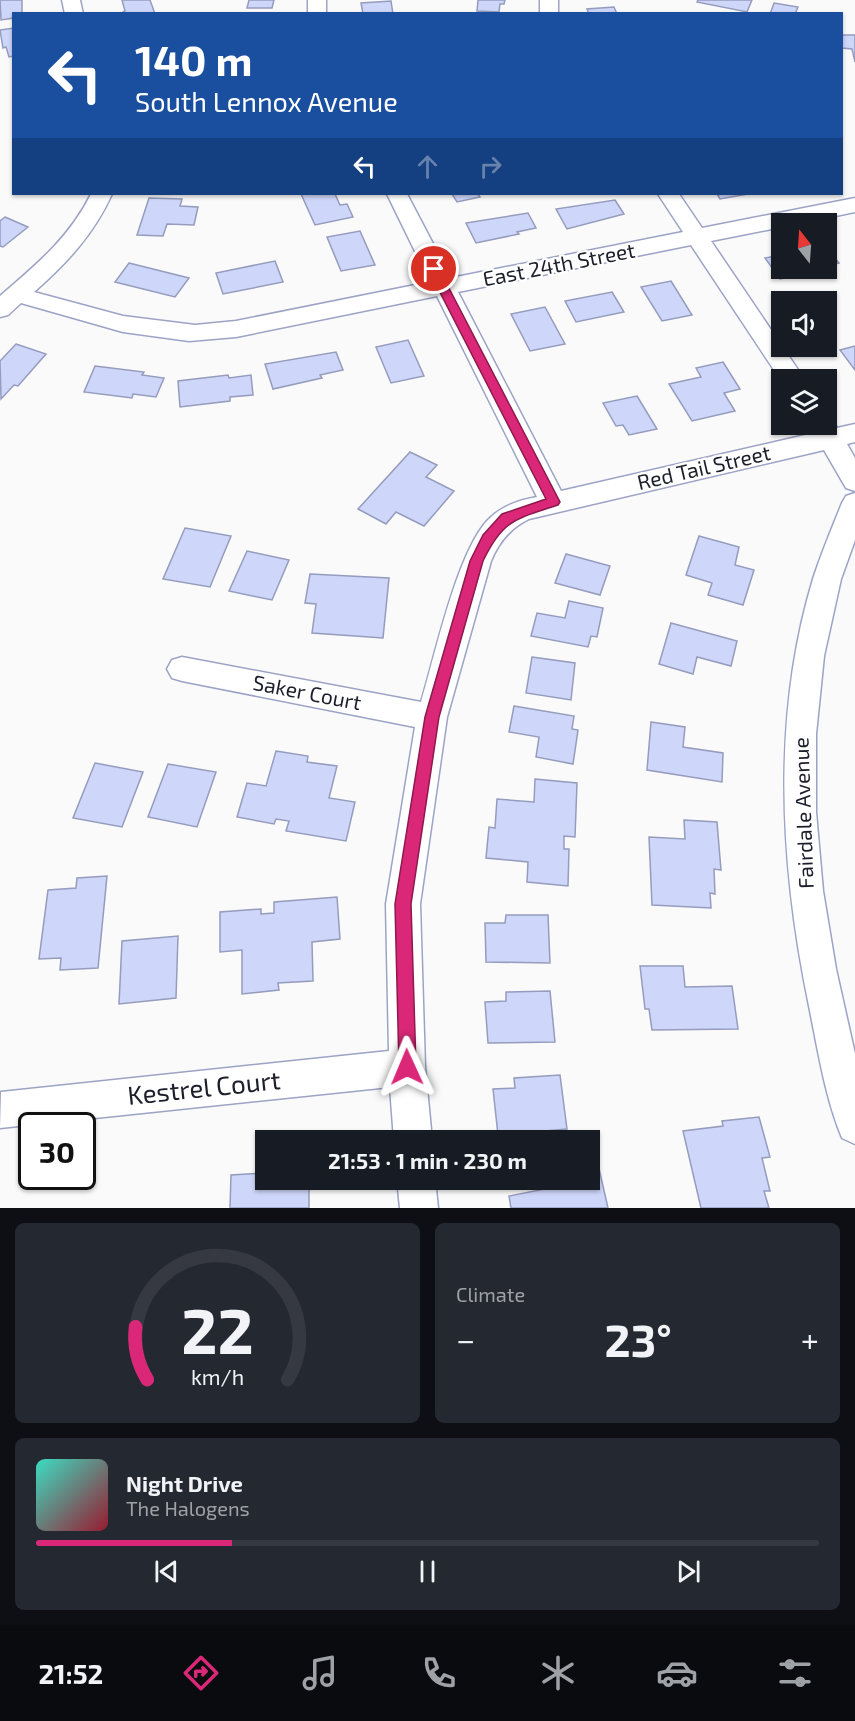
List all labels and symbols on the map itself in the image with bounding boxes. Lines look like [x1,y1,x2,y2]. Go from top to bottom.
north arrow [771,213,837,279]
street label: East 24th Street [480,237,637,291]
pin [408,243,459,294]
street label: Red Tail Street [635,439,773,494]
street label: Saker Court [251,669,364,714]
street label: Fairdale Avenue [787,737,818,889]
position arrow [375,1035,439,1099]
street label: Kestrel Court [126,1063,282,1110]
speed limit sign: 30 [18,1112,96,1190]

